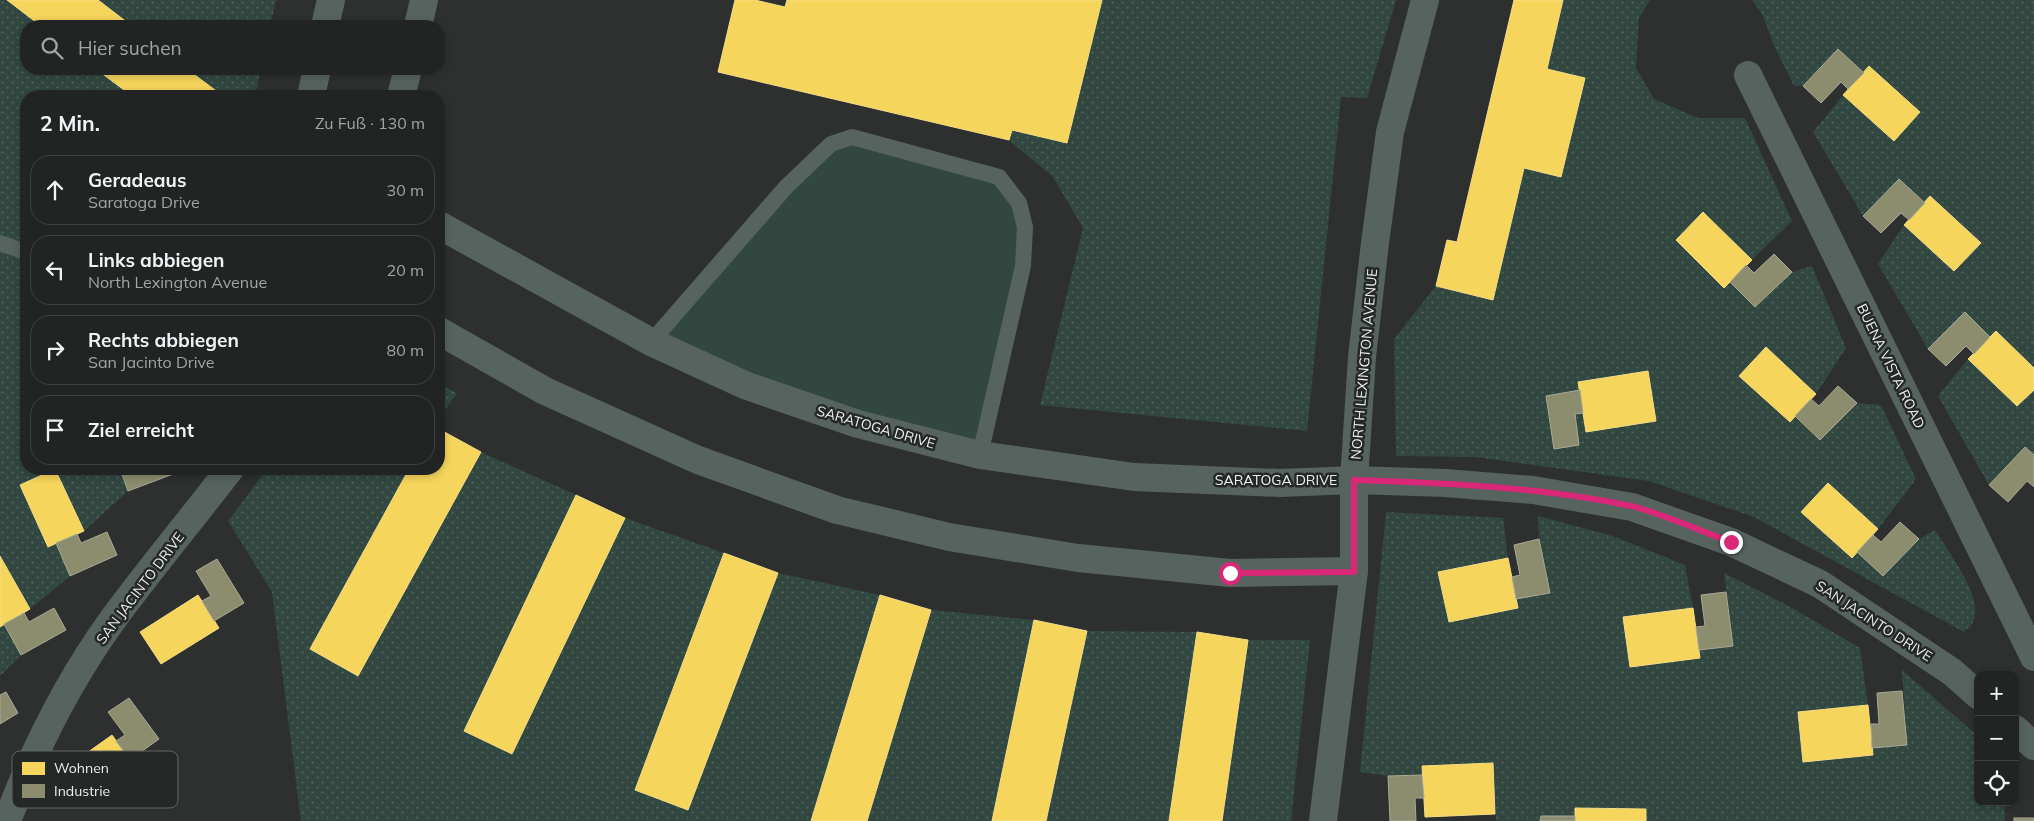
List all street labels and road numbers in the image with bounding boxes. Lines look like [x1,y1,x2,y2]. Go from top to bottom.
street label: NORTH LEXINGTON AVENUE [1347,268,1381,460]
street label: BUENA VISTA ROAD [1853,301,1929,431]
street label: SARATOGA DRIVE [815,401,937,453]
street label: SARATOGA DRIVE [1215,471,1337,489]
street label: SAN JACINTO DRIVE [92,528,188,648]
street label: SAN JACINTO DRIVE [1812,577,1936,665]

